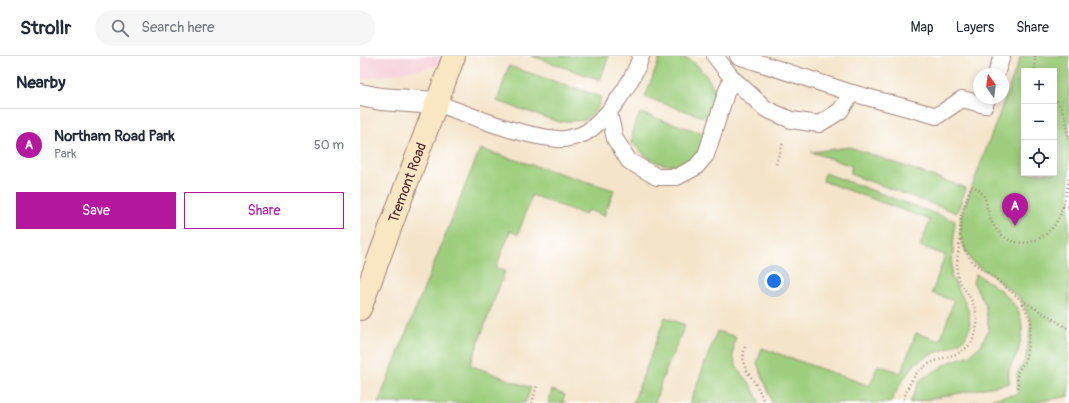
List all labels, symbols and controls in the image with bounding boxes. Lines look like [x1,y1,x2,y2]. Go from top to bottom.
search box [95,10,375,46]
text: Strollr [20,16,71,40]
icon: search [109,17,131,39]
text: Search here [141,18,214,37]
text: Map [911,19,934,36]
text: Layers [956,19,994,36]
text: Share [1016,19,1049,36]
north arrow [973,68,1009,104]
map controls [1021,68,1057,176]
button: + [1021,68,1057,104]
text: Nearby [16,72,65,93]
button: − [1021,104,1057,140]
text: Northam Road Park [54,127,175,146]
text: A [25,137,33,153]
text: 50 m [314,137,344,153]
street label: Tremont Road [384,140,430,225]
button: locate [1021,140,1057,176]
text: Park [54,146,77,162]
button: Save [16,192,176,229]
button: Share [184,192,344,229]
pin: A [1002,193,1028,226]
your location [764,271,784,291]

